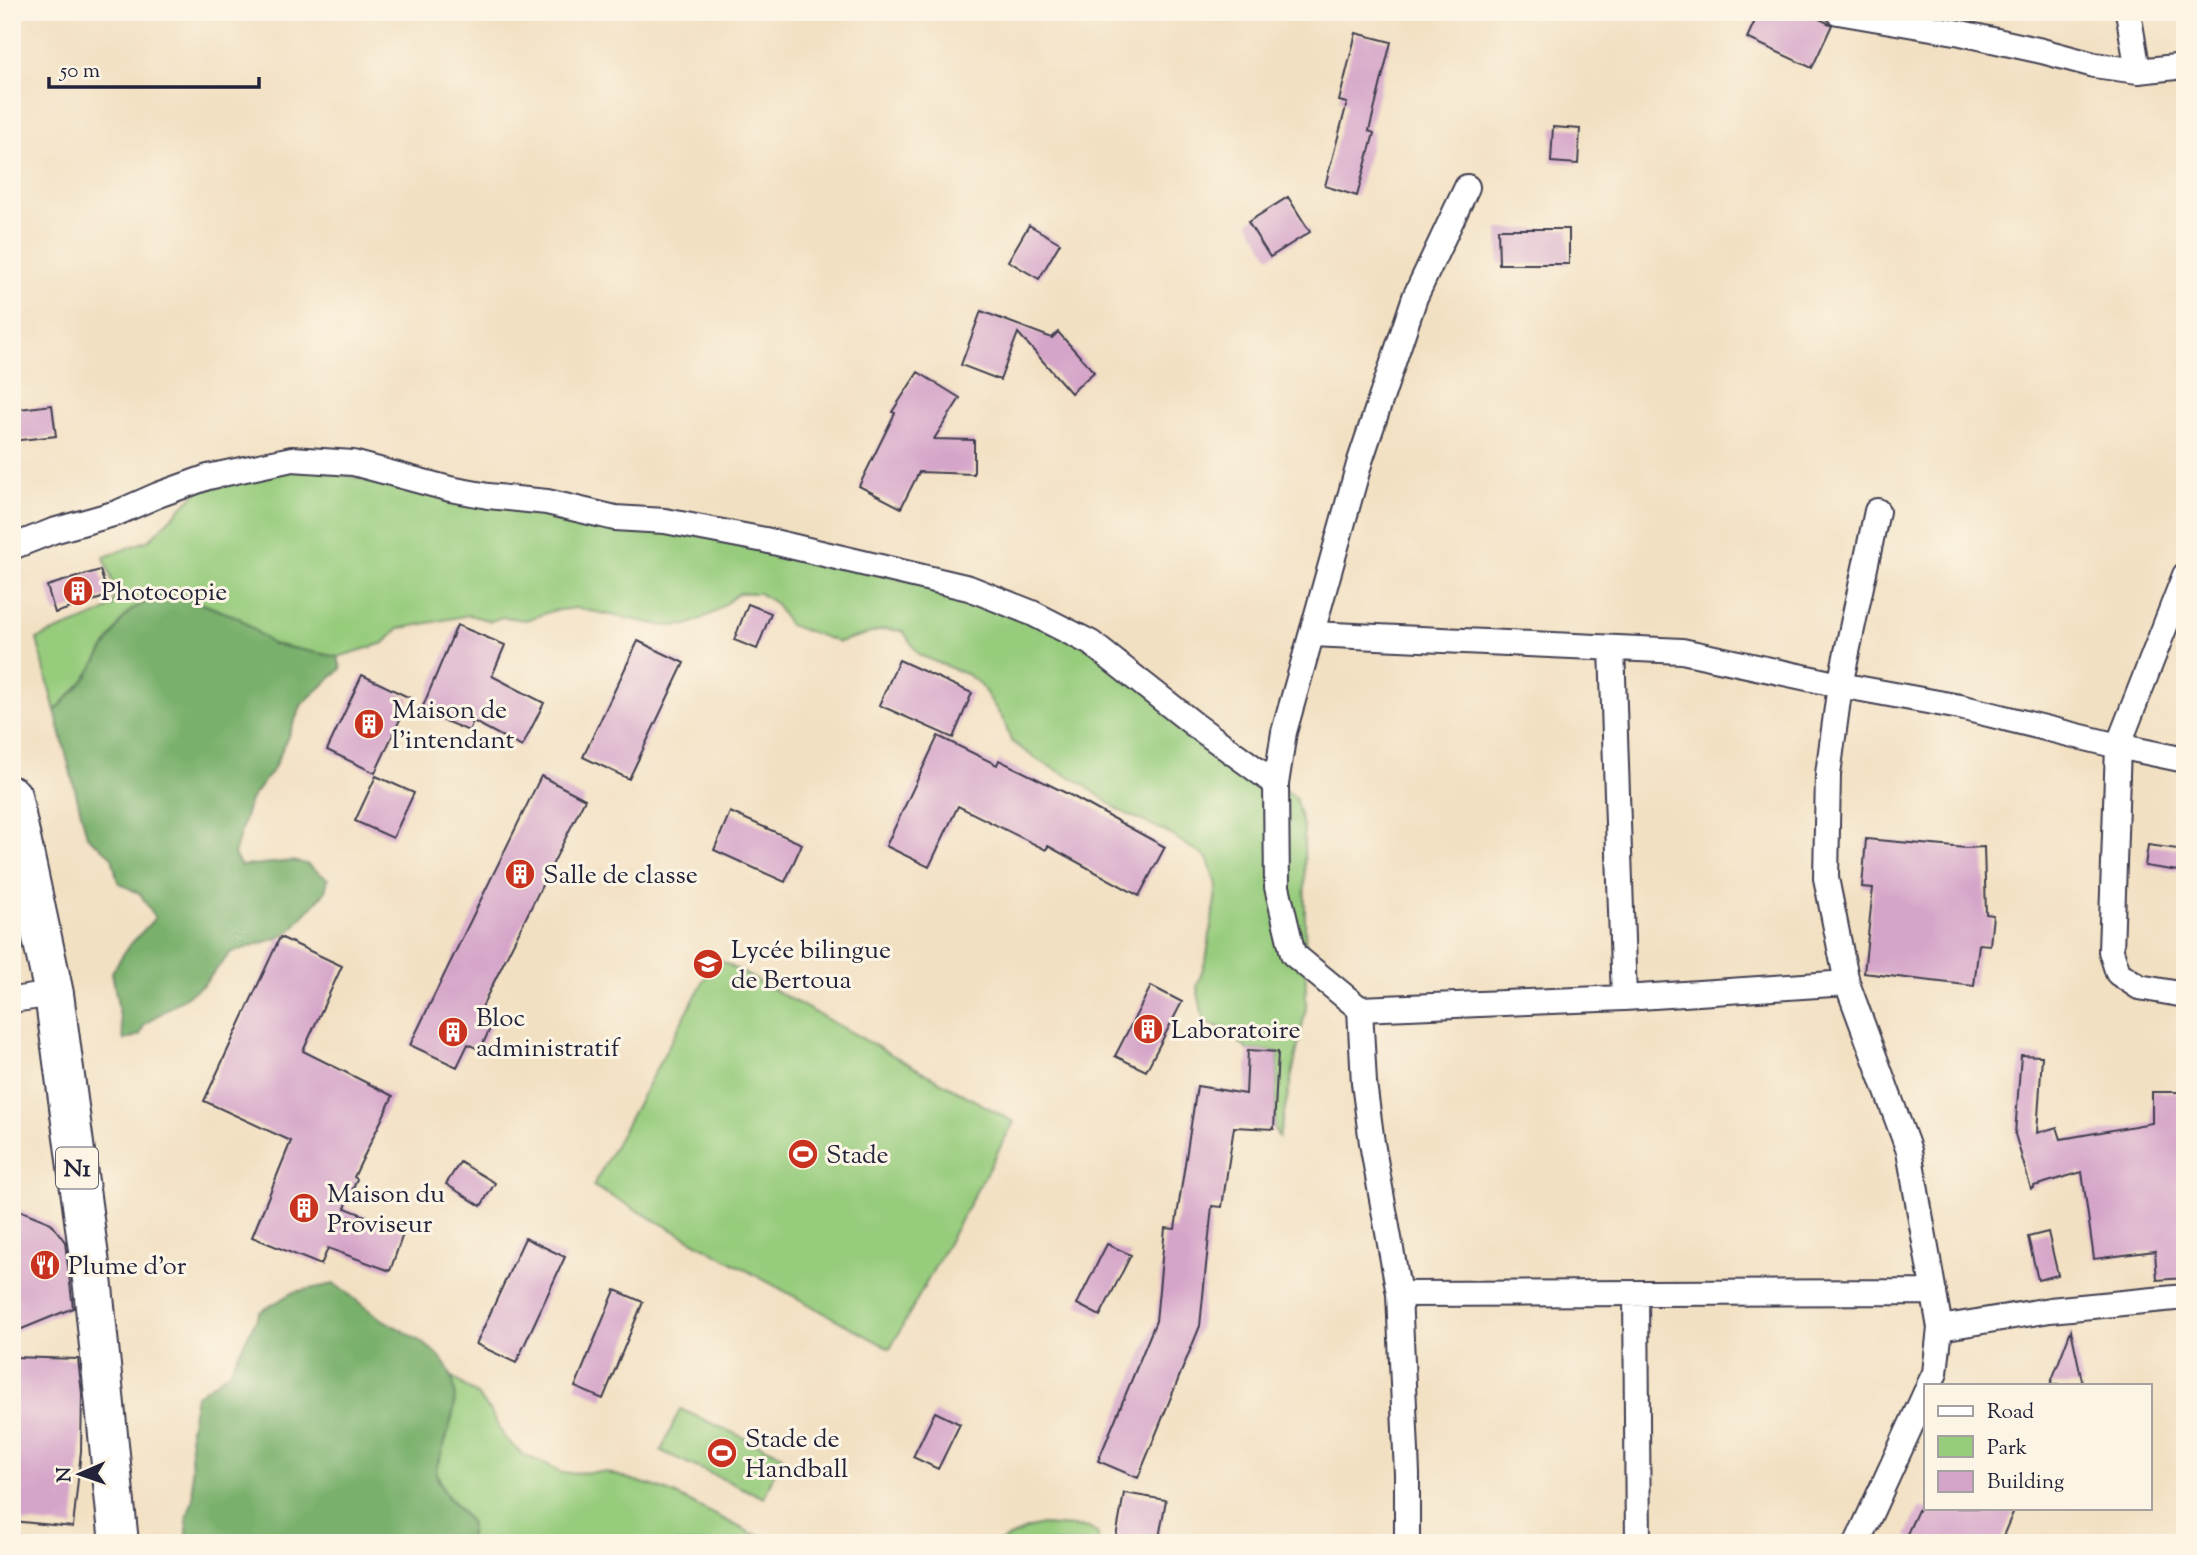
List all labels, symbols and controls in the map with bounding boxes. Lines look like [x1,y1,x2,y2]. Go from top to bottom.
scale bar [49,46,259,90]
text: 50 m [59,57,100,87]
building icon: Photocopie [61,574,95,608]
place label: Photocopie [101,575,227,612]
place label: Maison de l'intendant [392,693,514,760]
building icon: Maison de l'intendant [352,707,386,741]
building icon: Salle de classe [503,857,537,891]
place label: Salle de classe [543,858,698,895]
place label: Lycée bilingue de Bertoua [731,933,891,1000]
school or university icon: Lycée bilingue de Bertoua [691,947,725,981]
place label: Bloc administratif [476,1001,621,1068]
building icon: Laboratoire [1131,1012,1165,1046]
place label: Laboratoire [1171,1013,1301,1050]
building icon: Bloc administratif [436,1015,470,1049]
sports icon: Stade [786,1137,820,1171]
place label: Stade [826,1138,889,1175]
road number: N1 [56,1148,98,1188]
place label: Maison du Proviseur [327,1177,445,1244]
building icon: Maison du Proviseur [287,1191,321,1225]
restaurant icon: Plume d'or [28,1248,62,1282]
place label: Plume d'or [68,1249,187,1286]
legend [1924,1384,2152,1510]
text: Road [1987,1398,2034,1428]
place label: Stade de Handball [745,1422,848,1489]
text: Park [1987,1434,2028,1464]
sports icon: Stade de Handball [705,1436,739,1470]
north arrow [46,1440,116,1510]
text: N [52,1466,79,1483]
text: Building [1987,1468,2064,1498]

